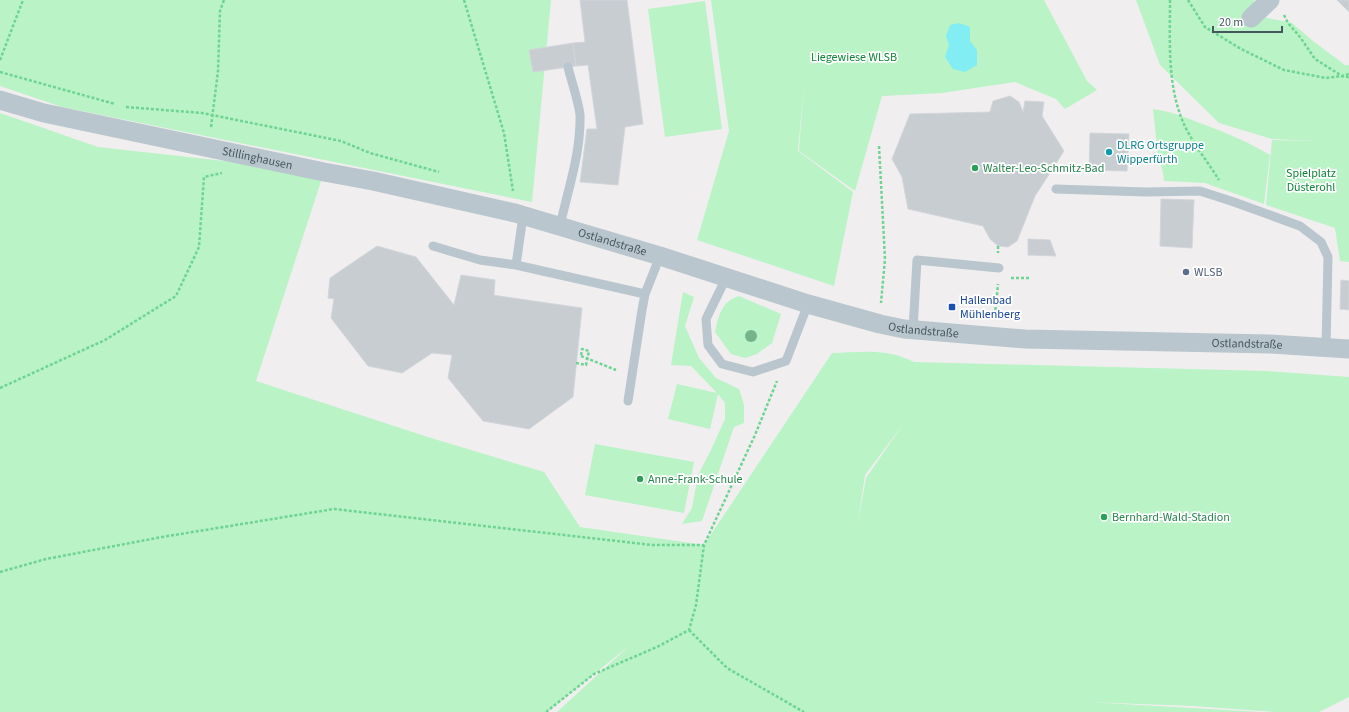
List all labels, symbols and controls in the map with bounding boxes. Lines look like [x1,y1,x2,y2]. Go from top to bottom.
scale bar [1213,8,1282,34]
text: 20 m [1219,14,1243,31]
park label: Liegewiese WLSB [811,49,897,66]
place label: DLRG Ortsgruppe Wipperfürth [1117,137,1204,168]
street label: Stillinghausen [221,142,294,174]
marker: DLRG Ortsgruppe Wipperfürth [1104,147,1114,157]
place label: Walter-Leo-Schmitz-Bad [983,160,1104,177]
marker: Walter-Leo-Schmitz-Bad [970,163,980,173]
park label: Spielplatz Düsterohl [1286,165,1336,196]
street label: Ostlandstraße [576,224,649,260]
place label: WLSB [1194,264,1222,281]
marker: WLSB [1181,267,1191,277]
place label: Hallenbad Mühlenberg [960,292,1020,323]
marker: Hallenbad Mühlenberg [947,302,957,312]
street label: Ostlandstraße [887,317,960,342]
street label: Ostlandstraße [1211,334,1283,353]
place label: Anne-Frank-Schule [648,471,743,488]
marker: Anne-Frank-Schule [635,474,645,484]
place label: Bernhard-Wald-Stadion [1112,509,1230,526]
marker: Bernhard-Wald-Stadion [1099,512,1109,522]

